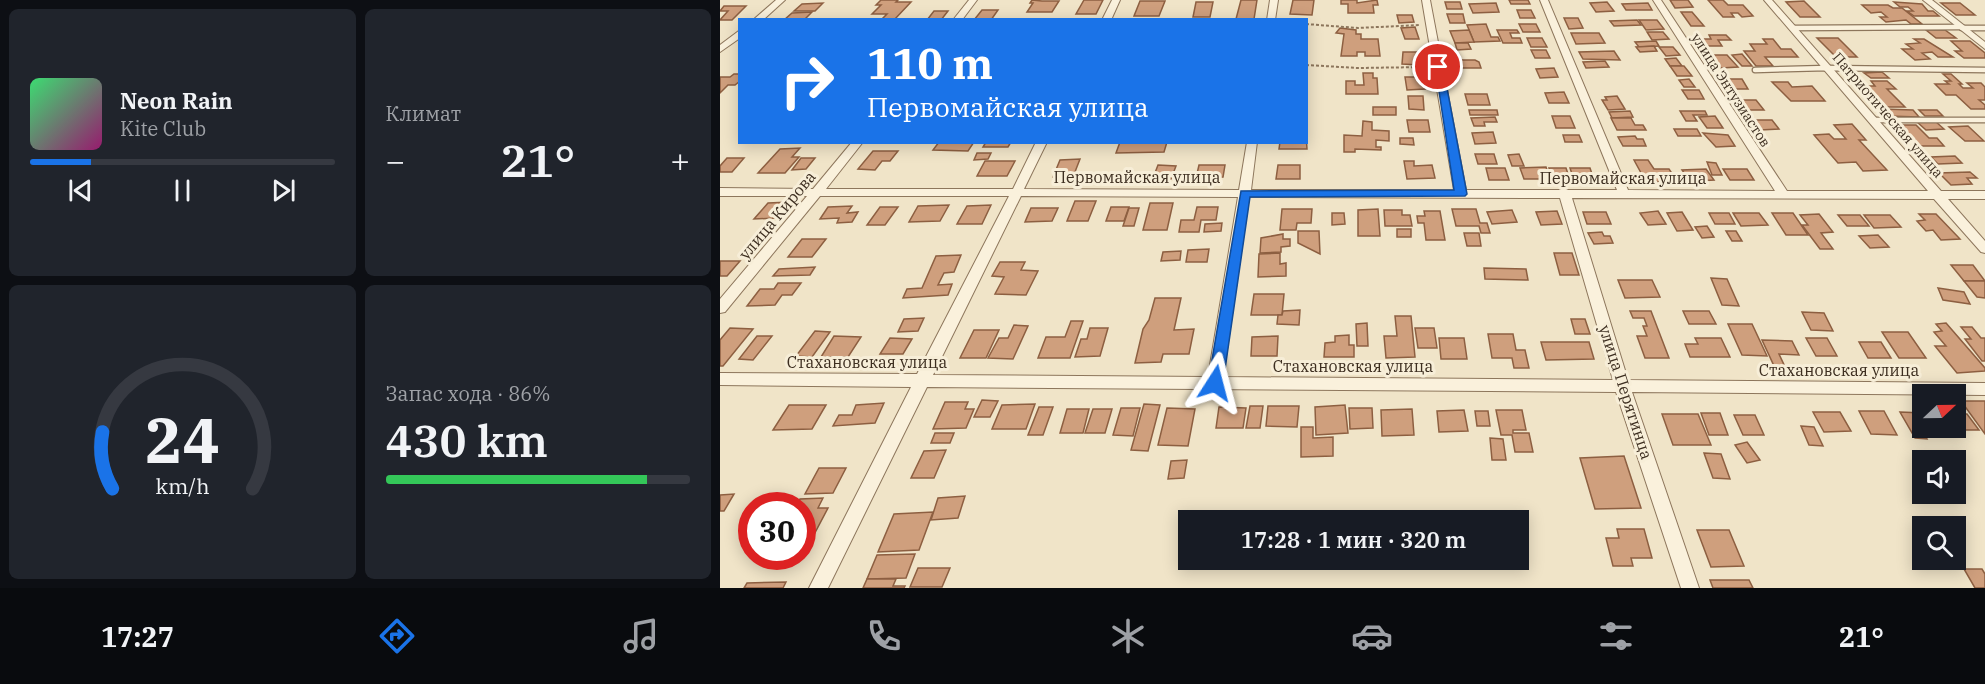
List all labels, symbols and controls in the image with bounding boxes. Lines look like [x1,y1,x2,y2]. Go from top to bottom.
street label: улица Энтузиастов [1687,30,1775,150]
text: 110 m [867,36,993,91]
pin [1412,41,1463,92]
icon: right [768,42,846,120]
street label: Патриотическая улица [1829,49,1948,182]
icon: arrive [1421,50,1454,83]
text: Neon Rain [120,86,233,115]
text: Первомайская улица [867,89,1149,124]
text: Климат [386,100,461,127]
text: Kite Club [120,115,206,142]
text: 21° [500,131,575,189]
text: − [386,139,405,182]
text: + [670,139,690,182]
street label: улица Кирова [734,166,820,263]
street label: Первомайская улица [1054,167,1221,187]
street label: Первомайская улица [1540,168,1707,188]
icon: previous [64,174,97,207]
icon: pause [166,174,199,207]
icon: next [267,174,300,207]
street label: улица Перятинца [1595,322,1657,462]
position arrow [1183,351,1247,415]
street label: Стахановская улица [787,352,947,372]
street label: Стахановская улица [1273,356,1433,376]
street label: Стахановская улица [1759,360,1919,380]
text: Запас хода · 86% [386,380,551,407]
north arrow [1912,384,1966,438]
map controls [1912,384,1966,570]
text: 24 [145,399,220,480]
text: 430 km [386,411,548,469]
button: sound [1912,450,1966,504]
text: km/h [155,472,209,500]
speed limit sign: 30 [738,492,816,570]
button: search [1912,516,1966,570]
text: 17:28 · 1 мин · 320 m [1241,525,1466,554]
icon: directions [376,615,418,657]
icon: music [620,615,662,657]
icon: phone [863,615,905,657]
icon: climate [1107,615,1149,657]
icon: car [1351,615,1393,657]
icon: filters [1595,615,1637,657]
text: 17:27 [101,619,174,654]
text: 21° [1839,619,1884,654]

